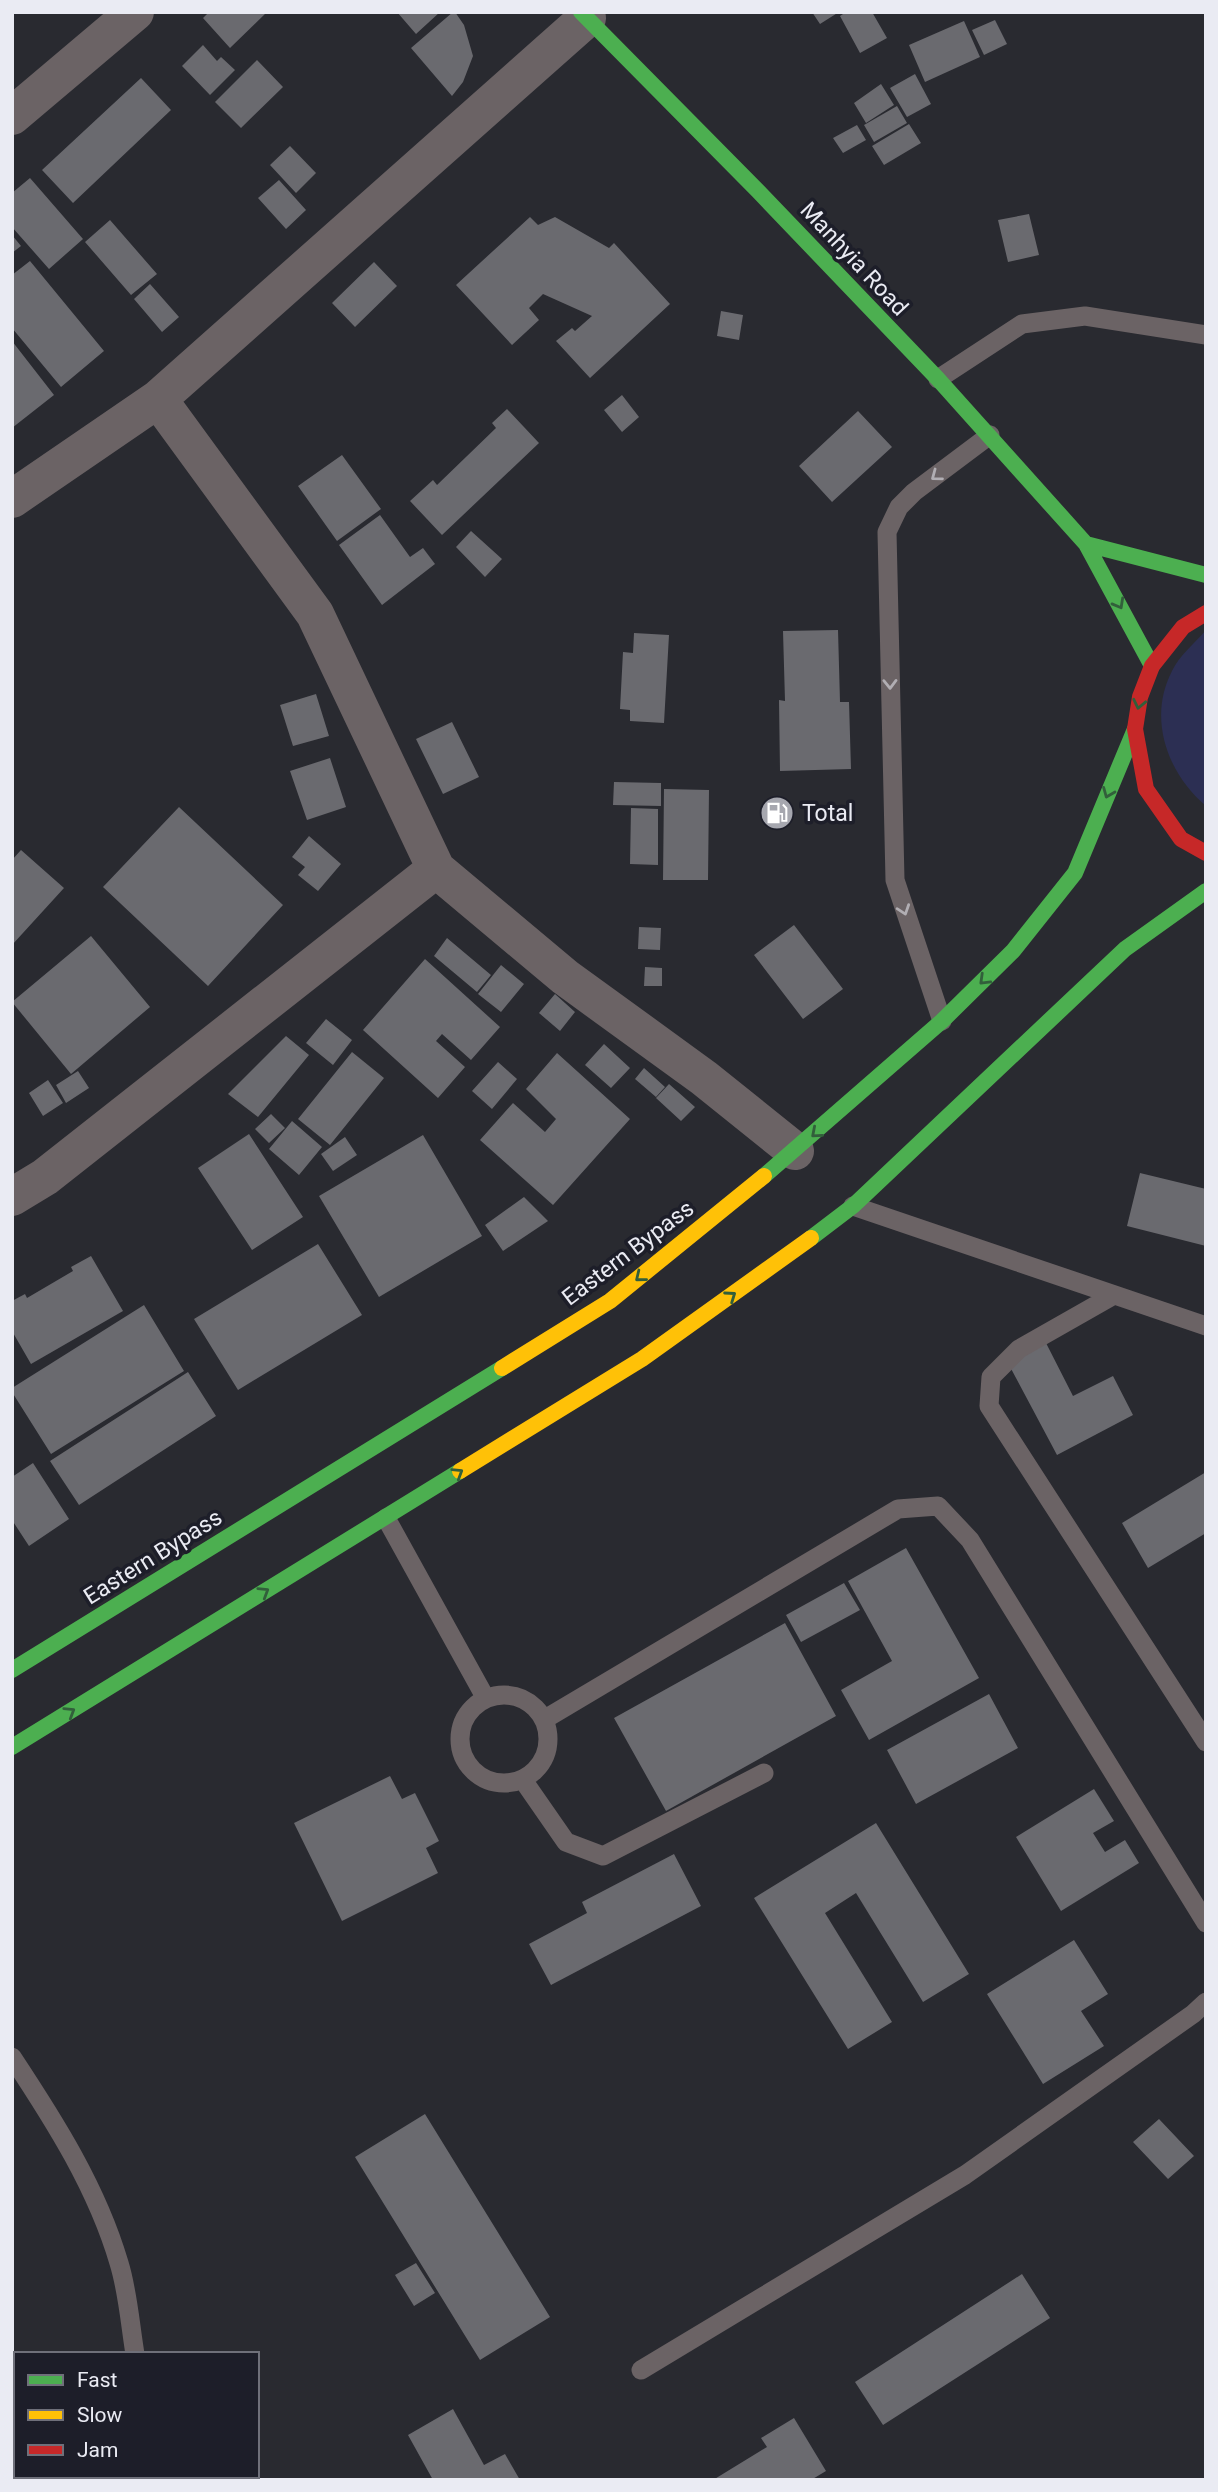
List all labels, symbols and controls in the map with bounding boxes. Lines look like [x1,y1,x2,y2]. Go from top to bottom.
street label: Manhyia Road [795,197,913,321]
one-way arrow [931,468,943,481]
one-way arrow [1110,597,1124,609]
one-way arrow [883,679,898,690]
one-way arrow [1133,698,1148,710]
one-way arrow [1103,786,1117,798]
fuel station icon: Total [758,794,796,832]
place label: Total [802,800,853,827]
one-way arrow [896,903,911,915]
one-way arrow [980,971,993,984]
one-way arrow [811,1125,824,1137]
street label: Eastern Bypass [557,1195,699,1311]
one-way arrow [635,1269,648,1281]
one-way arrow [723,1292,736,1304]
one-way arrow [450,1468,463,1481]
street label: Eastern Bypass [79,1504,227,1610]
one-way arrow [257,1588,270,1601]
one-way arrow [63,1707,76,1720]
legend [14,2352,259,2478]
text: Fast [77,2368,118,2392]
text: Slow [77,2403,123,2427]
text: Jam [77,2438,118,2462]

